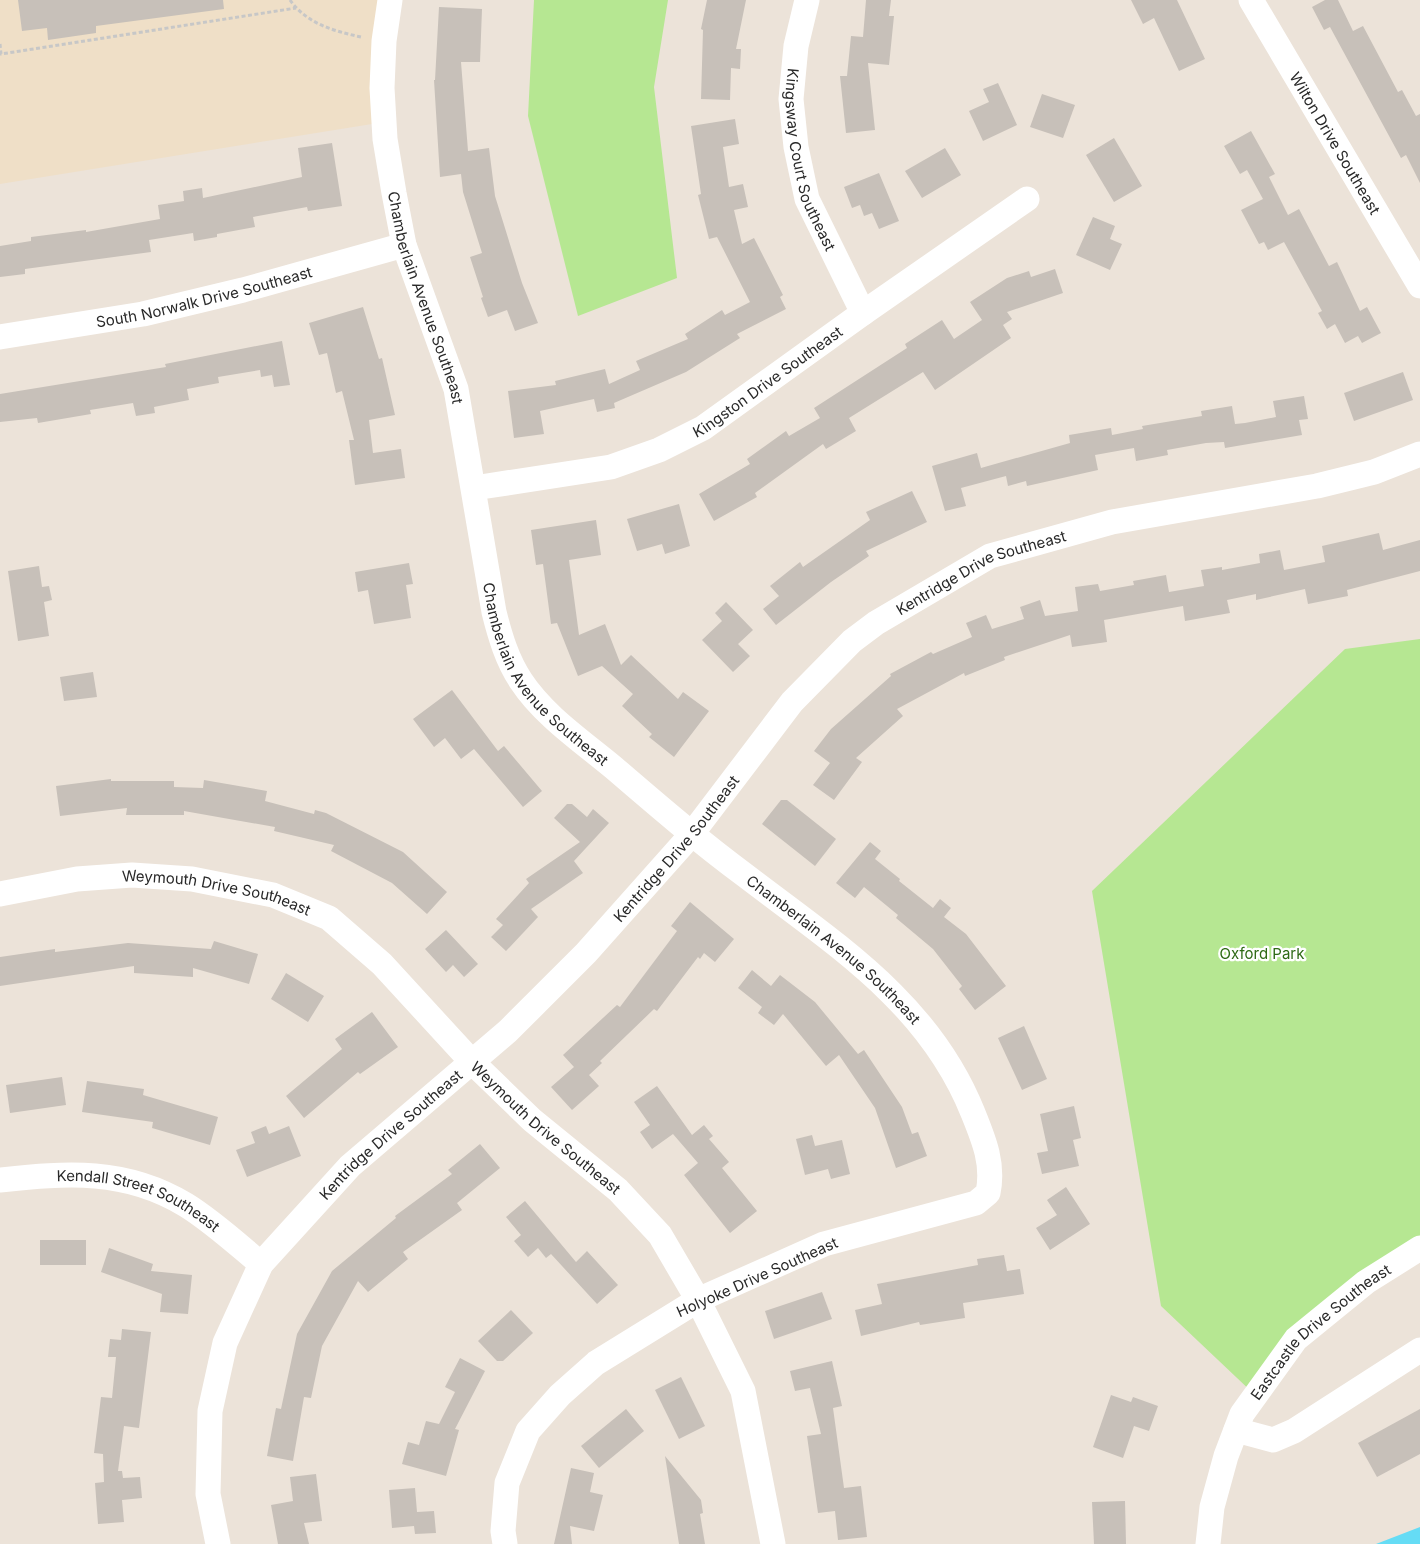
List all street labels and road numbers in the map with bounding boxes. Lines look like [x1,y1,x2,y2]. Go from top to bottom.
street label: Kingsway Court Southeast [781,67,840,254]
street label: Wilton Drive Southeast [1286,68,1385,218]
street label: Chamberlain Avenue Southeast [384,190,468,405]
street label: South Norwalk Drive Southeast [95,262,314,331]
street label: Kingston Drive Southeast [689,322,846,441]
street label: Kentridge Drive Southeast [892,526,1068,619]
street label: Chamberlain Avenue Southeast [480,581,613,769]
street label: Kentridge Drive Southeast [609,771,743,926]
street label: Weymouth Drive Southeast [121,865,314,919]
street label: Chamberlain Avenue Southeast [743,870,925,1028]
street label: Weymouth Drive Southeast [467,1057,625,1198]
street label: Kentridge Drive Southeast [315,1065,466,1203]
street label: Kendall Street Southeast [56,1166,224,1236]
street label: Holyoke Drive Southeast [673,1233,841,1321]
street label: Eastcastle Drive Southeast [1246,1259,1394,1403]

